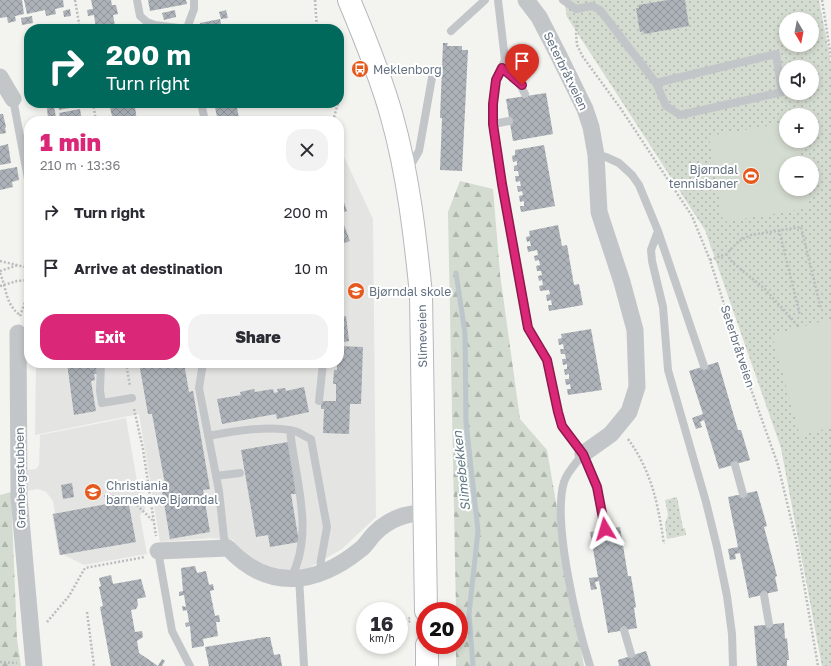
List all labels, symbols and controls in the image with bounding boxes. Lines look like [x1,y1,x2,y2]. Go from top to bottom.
north arrow [779,12,819,52]
map controls [779,12,819,196]
street label: Seterbråtveien [540,29,592,113]
text: 200 m [106,38,191,71]
icon: right [40,40,92,92]
pin [505,44,539,85]
icon: arrive [511,50,533,72]
bus stop icon: Meklenborg [350,59,370,79]
button: sound [779,60,819,100]
place label: Meklenborg [373,62,442,77]
text: Turn right [106,72,190,94]
button: + [779,108,819,148]
text: 1 min [40,127,101,156]
button: close [286,129,328,171]
button: − [779,156,819,196]
text: 210 m · 13:36 [40,157,120,173]
place label: Bjørndal tennisbaner [669,162,738,191]
sports icon: Bjørndal tennisbaner [741,166,761,186]
icon: right [40,201,62,223]
text: Turn right [74,203,145,221]
text: 200 m [284,203,328,221]
icon: arrive [40,257,62,279]
text: Arrive at destination [74,259,223,277]
text: 10 m [294,259,328,277]
school or university icon: Bjørndal skole [346,281,366,301]
place label: Bjørndal skole [369,284,451,299]
street label: Seterbråtveien [718,303,758,389]
street label: Slimeveien [414,304,430,368]
button: Exit [40,314,180,360]
button: Share [188,314,328,360]
street label: Granbergstubben [12,427,28,529]
water label: Slimebekken [449,429,473,512]
place label: Christiania barnehave Bjørndal [106,478,218,507]
school or university icon: Christiania barnehave Bjørndal [83,482,103,502]
position arrow [584,508,626,550]
speed limit sign: 20 [416,602,468,654]
text: 16 [370,611,393,635]
text: km/h [369,632,395,644]

